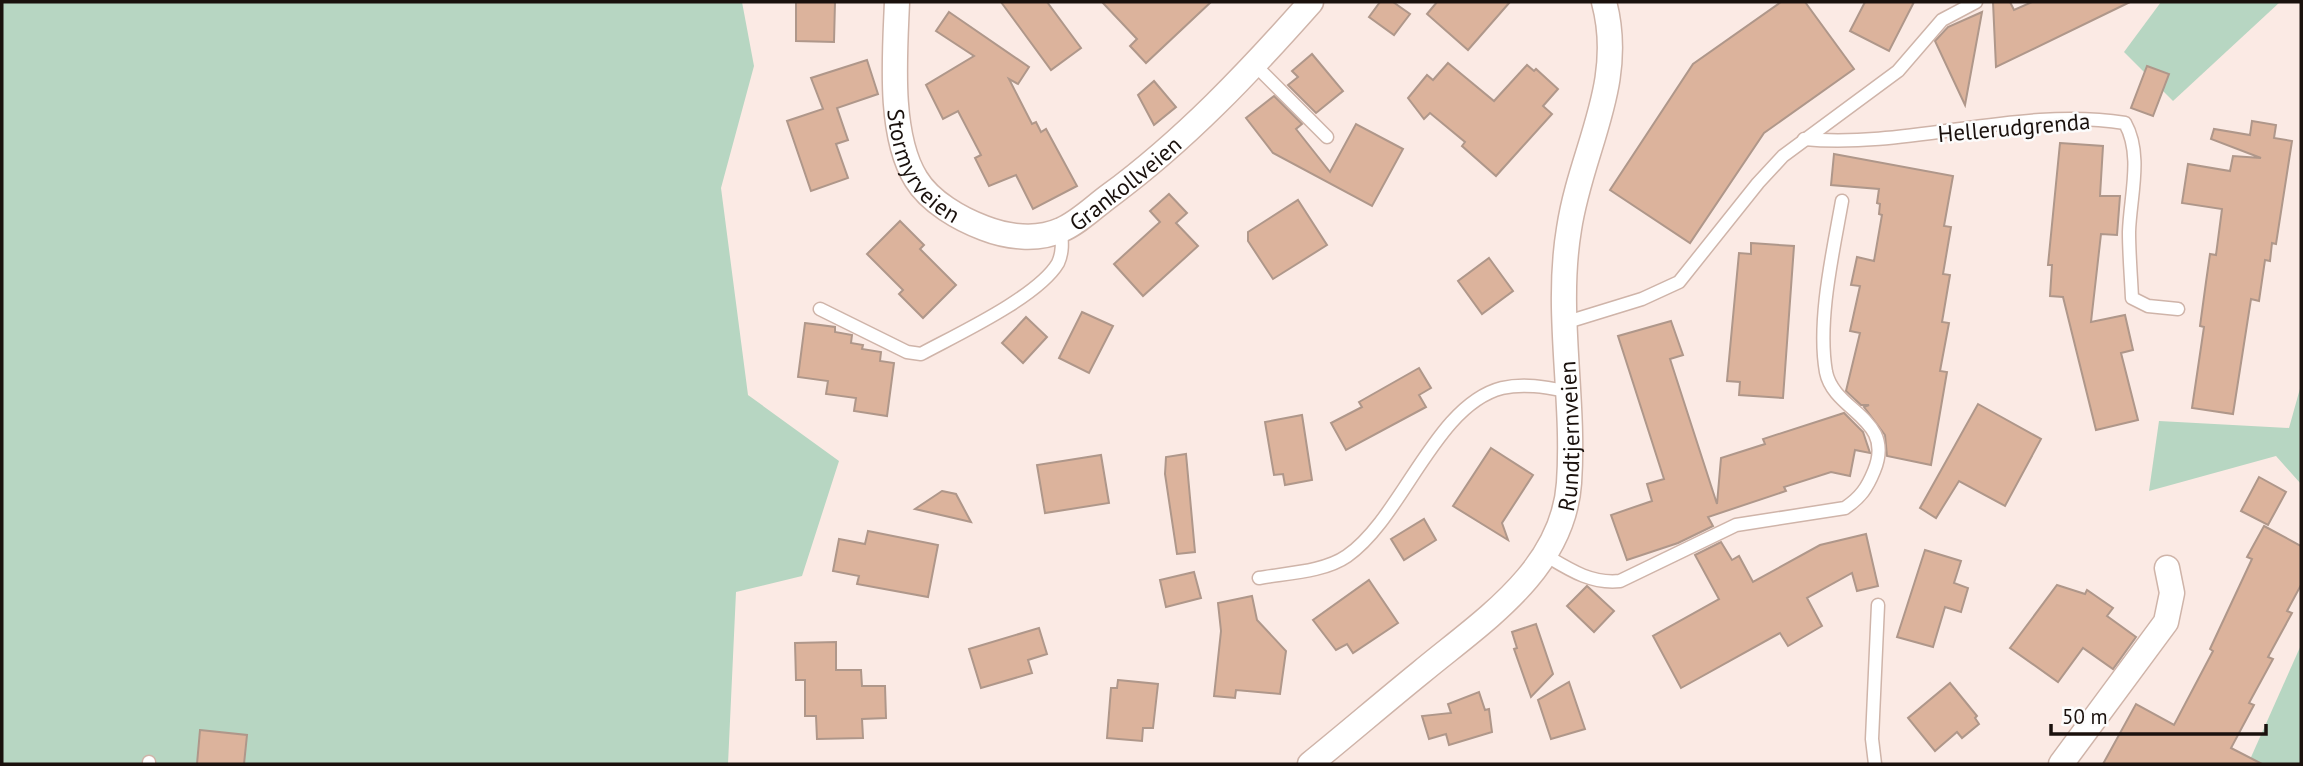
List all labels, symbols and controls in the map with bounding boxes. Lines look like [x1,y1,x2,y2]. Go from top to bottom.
street label: Hellerudgrenda [1936,106,2092,148]
street label: Stormyrveien [882,107,966,229]
street label: Grankollveien [1063,129,1187,237]
street label: Rundtjernveien [1550,360,1585,514]
scale bar [2051,692,2266,736]
text: 50 m [2062,703,2108,730]

